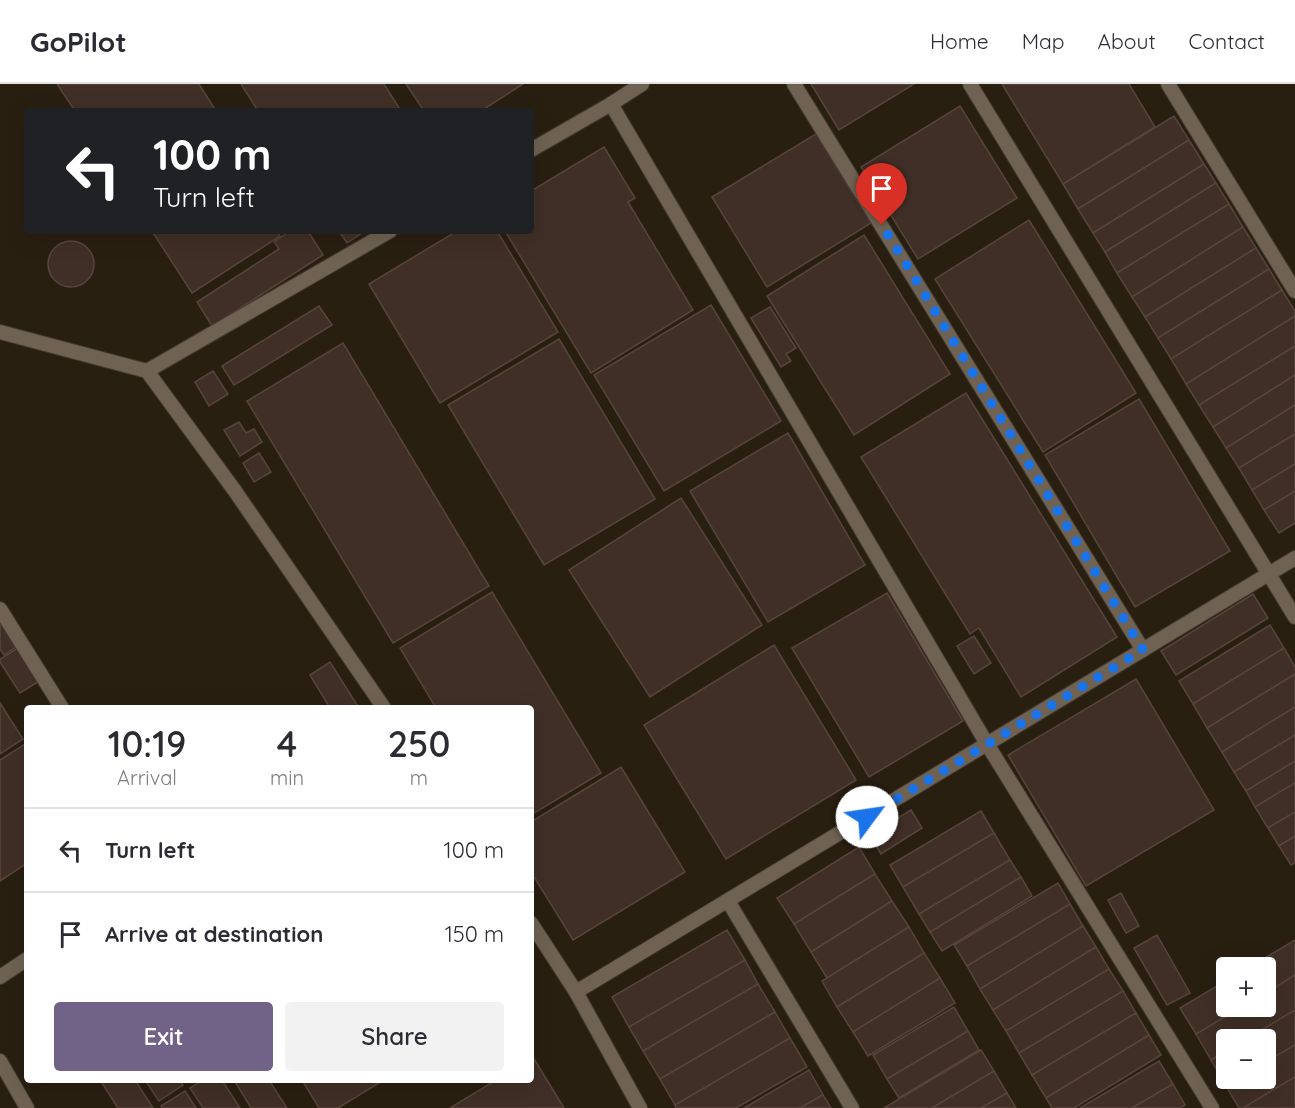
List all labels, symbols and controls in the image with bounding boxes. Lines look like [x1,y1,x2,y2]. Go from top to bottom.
text: GoPilot [30,24,127,59]
text: Home [930,28,989,54]
text: Map [1022,28,1065,54]
text: About [1098,28,1156,54]
text: Contact [1189,28,1265,54]
text: 100 m [153,128,271,181]
icon: left [54,132,132,210]
pin [856,163,907,225]
icon: arrive [865,172,898,205]
text: Turn left [153,180,255,214]
text: 10:19 [108,721,186,766]
text: 4 [277,721,297,766]
text: 250 [388,721,450,766]
text: Arrival [117,765,177,790]
text: min [270,765,304,790]
text: m [410,765,428,790]
position arrow [835,785,899,849]
icon: left [54,834,87,867]
text: Turn left [105,836,195,864]
text: 100 m [444,836,504,864]
icon: arrive [54,918,87,951]
text: Arrive at destination [105,920,323,948]
text: 150 m [445,920,504,948]
map controls [1216,957,1276,1089]
button: + [1216,957,1276,1017]
button: Exit [54,1002,273,1071]
button: Share [285,1002,504,1071]
button: − [1216,1029,1276,1089]

